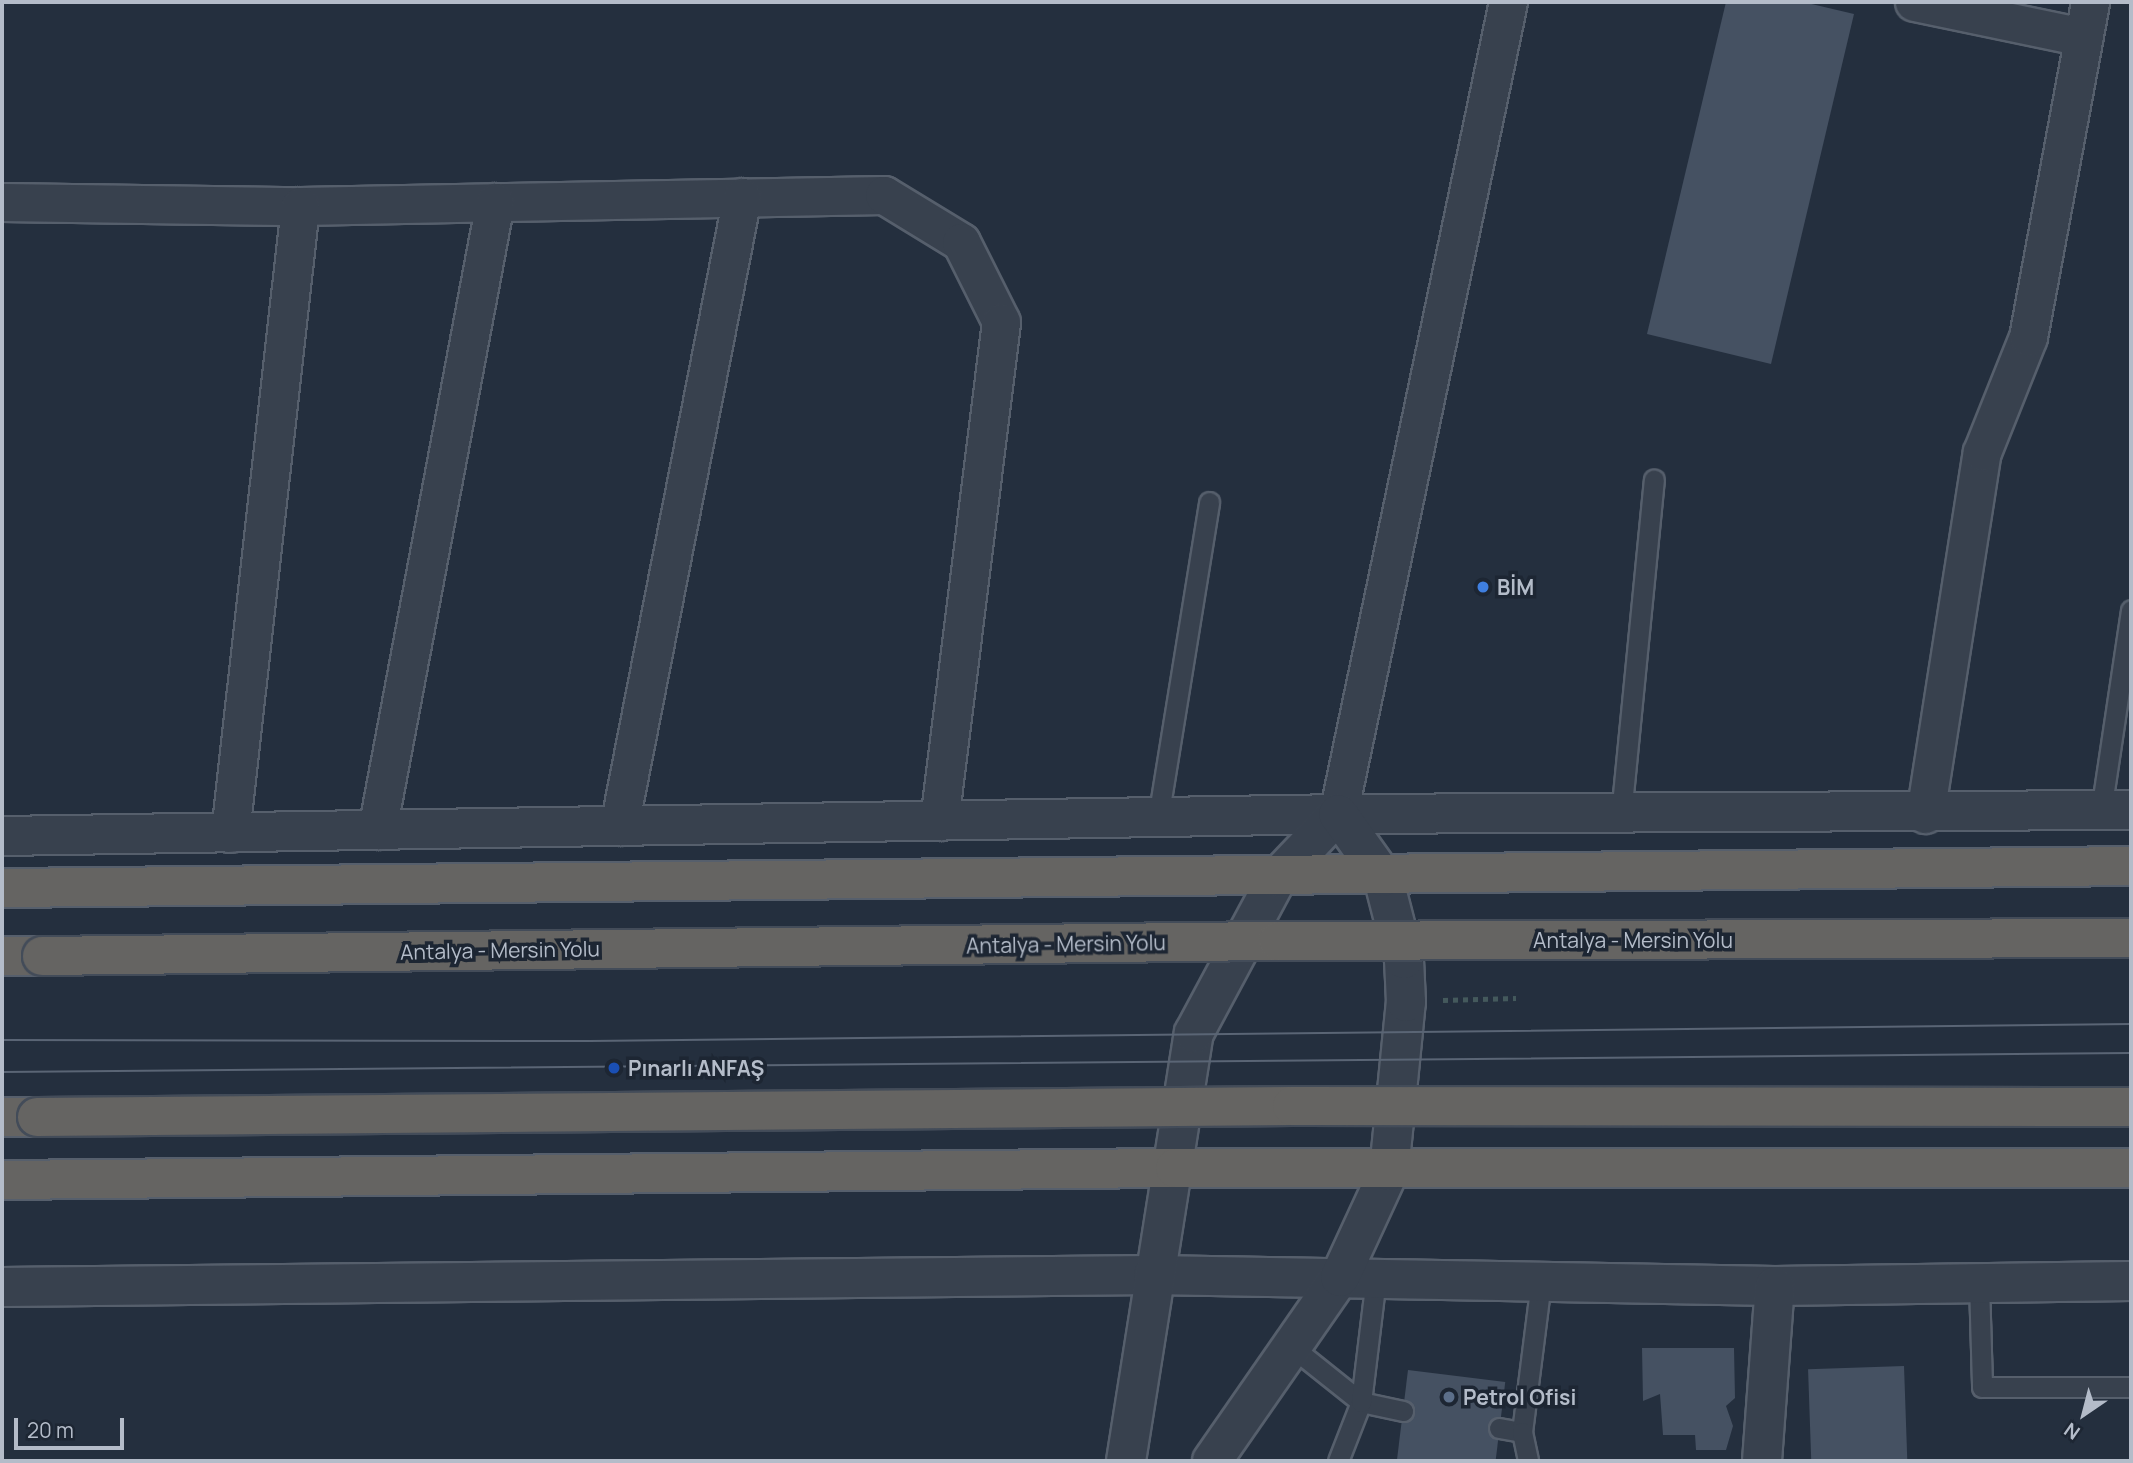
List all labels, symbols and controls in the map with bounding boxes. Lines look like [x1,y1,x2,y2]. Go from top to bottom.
place label: BİM [1497,574,1534,600]
marker: BİM [1475,579,1491,595]
street label: Antalya - Mersin Yolu [1533,927,1733,953]
street label: Antalya - Mersin Yolu [966,930,1166,958]
street label: Antalya - Mersin Yolu [400,936,600,964]
place label: Pınarlı ANFAŞ [628,1055,764,1081]
marker: Pınarlı ANFAŞ [606,1060,622,1076]
north arrow [2049,1379,2119,1449]
place label: Petrol Ofisi [1463,1384,1576,1410]
marker: Petrol Ofisi [1441,1389,1457,1405]
scale bar [18,1404,128,1448]
text: 20 m [27,1416,74,1444]
text: N [2059,1417,2085,1446]

